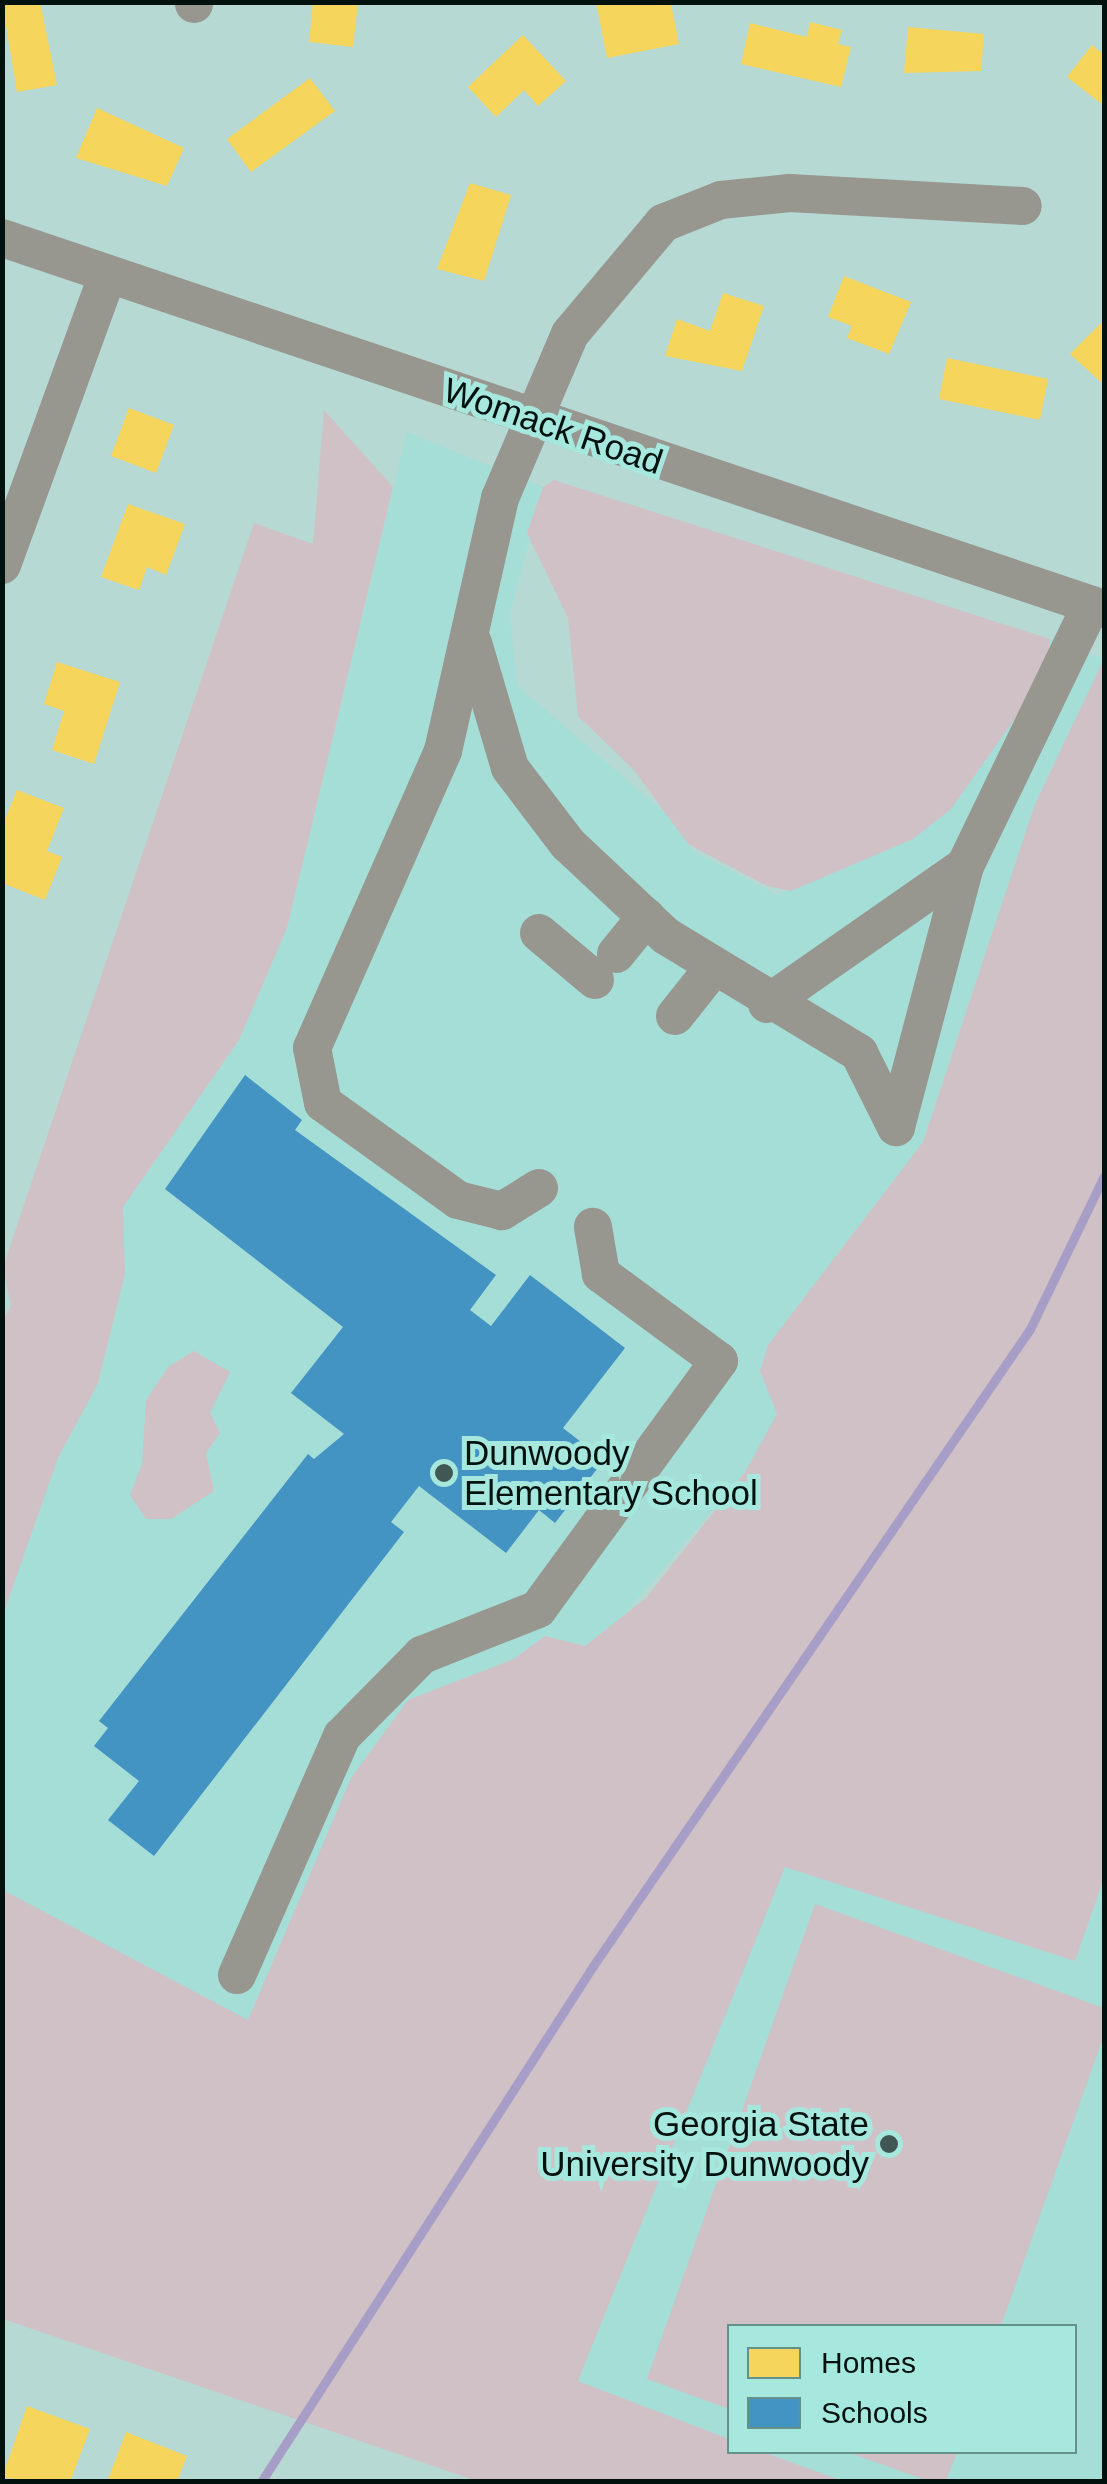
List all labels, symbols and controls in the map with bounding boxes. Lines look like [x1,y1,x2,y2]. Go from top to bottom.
street label: Womack Road [438,369,668,483]
place label: Dunwoody Elementary School [464,1432,758,1514]
marker: Dunwoody Elementary School [433,1462,455,1484]
place label: Georgia State University Dunwoody [540,2103,869,2185]
marker: Georgia State University Dunwoody [878,2133,900,2155]
legend [727,2324,1077,2454]
text: Homes [821,2346,916,2379]
text: Schools [821,2396,928,2429]

